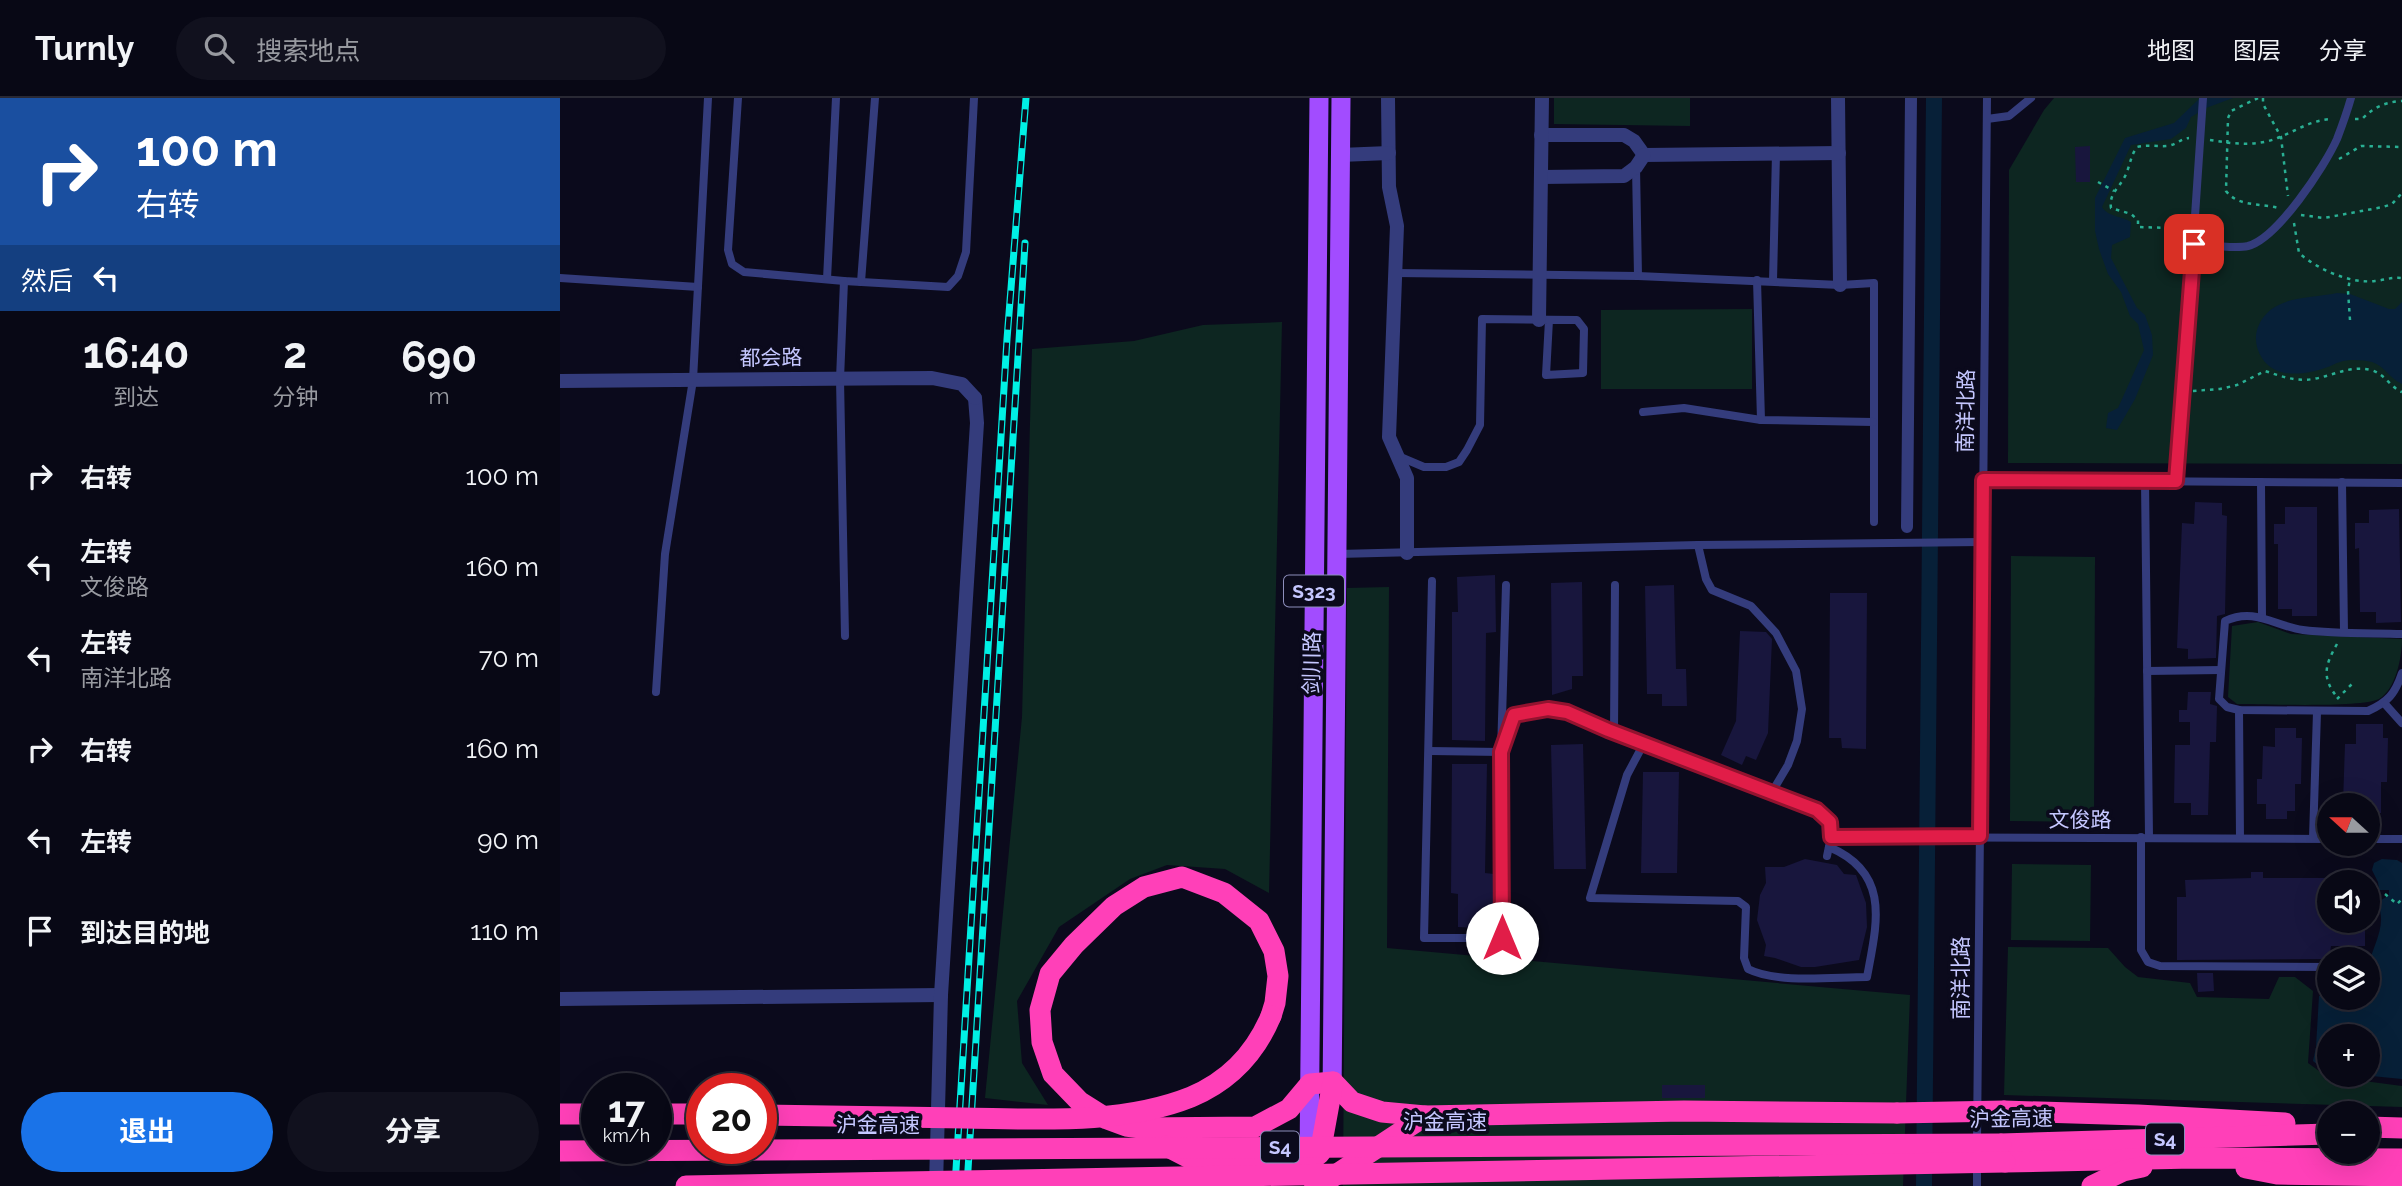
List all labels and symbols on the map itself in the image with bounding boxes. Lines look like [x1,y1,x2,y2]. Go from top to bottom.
pin [2164,214,2224,274]
street label: 都会路 [739,344,803,371]
street label: 南洋北路 [1952,369,1979,453]
road number: S323 [1284,576,1344,606]
street label: 剑川路 [1298,631,1325,695]
north arrow [2317,793,2380,856]
street label: 文俊路 [2049,807,2112,832]
position arrow [1465,901,1539,975]
street label: 南洋北路 [1948,936,1973,1020]
speed limit sign: 20 [686,1073,777,1164]
street label: 沪金高速 [1969,1105,2053,1132]
street label: 沪金高速 [1403,1109,1487,1134]
street label: 沪金高速 [836,1112,920,1137]
road number: S4 [2146,1124,2184,1154]
road number: S4 [1261,1132,1299,1162]

